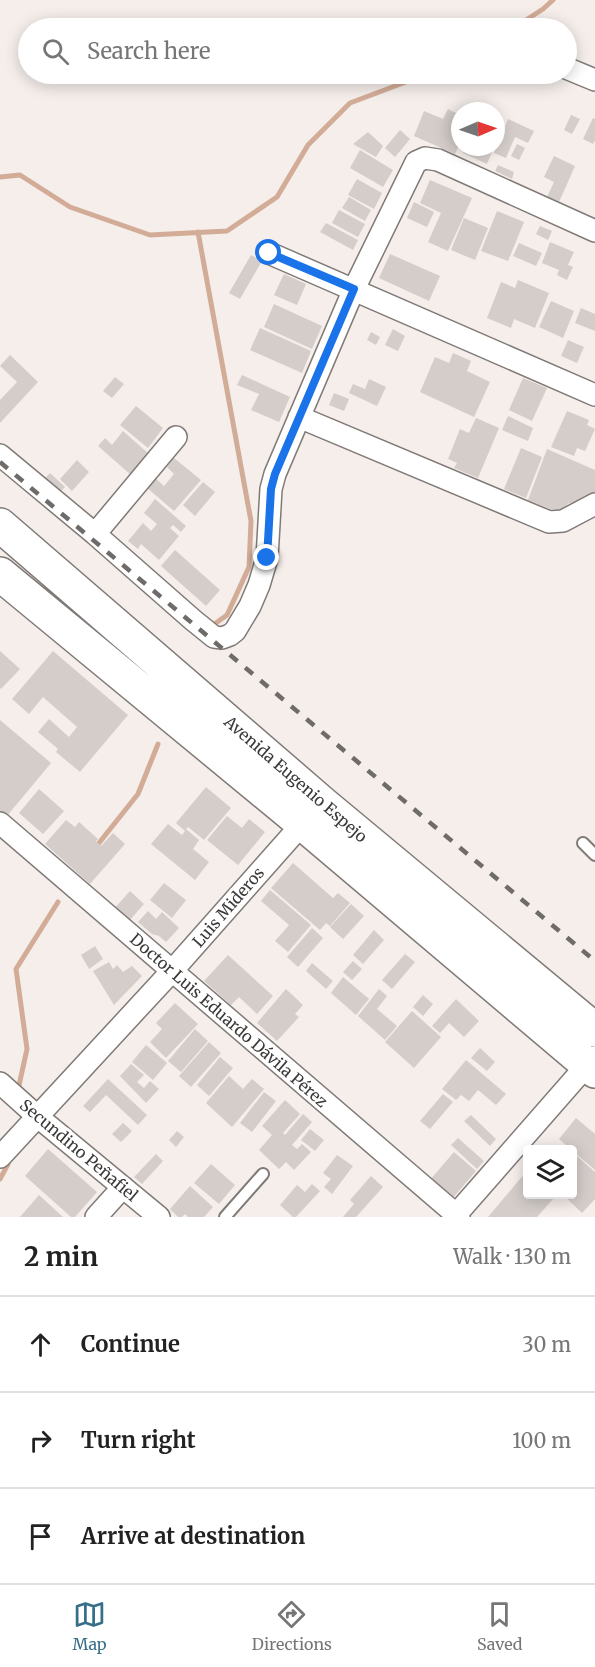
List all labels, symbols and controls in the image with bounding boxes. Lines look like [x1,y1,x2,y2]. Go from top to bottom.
search box [18,18,577,84]
icon: search [39,35,72,68]
text: Search here [87,37,210,65]
north arrow [451,102,505,156]
route start [255,239,281,265]
route end [253,544,279,570]
street label: Avenida Eugenio Espejo [220,711,372,847]
street label: Luis Mideros [188,863,268,951]
street label: Doctor Luis Eduardo Dávila Pérez [126,929,332,1111]
street label: Secundino Peñafiel [16,1095,142,1205]
map controls [523,1145,577,1199]
button: layers [523,1145,577,1199]
text: 2 min [24,1240,98,1273]
text: Walk · 130 m [453,1244,571,1269]
icon: ahead [24,1328,57,1361]
text: Continue [81,1330,180,1358]
text: 30 m [522,1332,571,1357]
icon: right [24,1424,57,1457]
text: Turn right [81,1426,195,1454]
text: 100 m [512,1428,571,1453]
icon: arrive [24,1520,57,1553]
text: Arrive at destination [81,1522,305,1550]
tab: Map [73,1598,107,1654]
tab: Directions [252,1598,332,1654]
tab: Saved [477,1598,522,1654]

